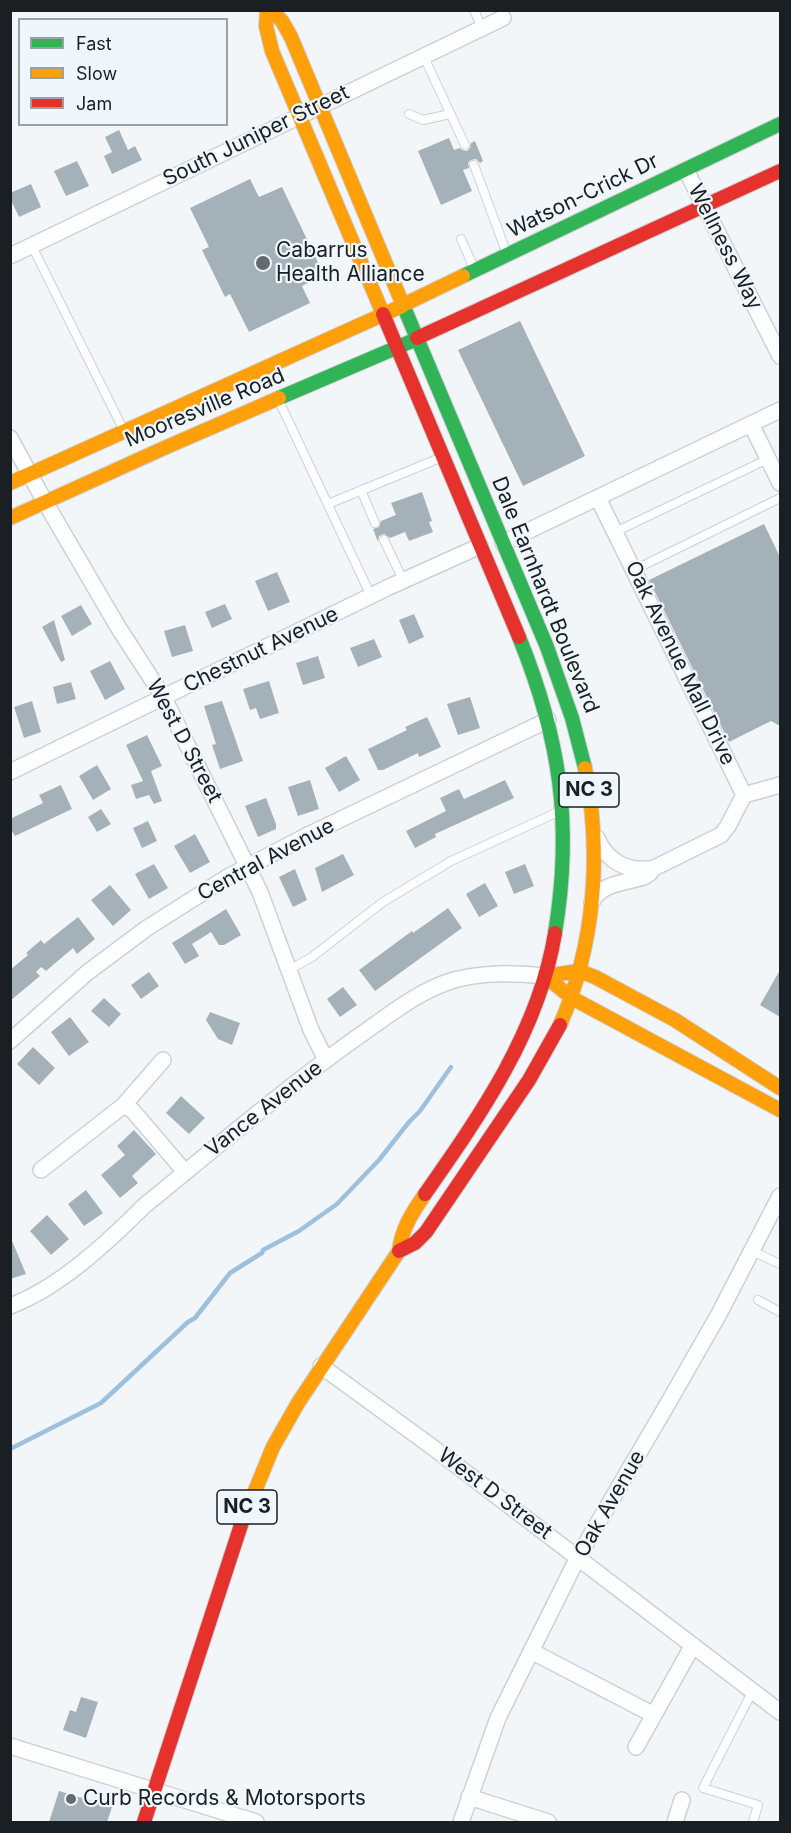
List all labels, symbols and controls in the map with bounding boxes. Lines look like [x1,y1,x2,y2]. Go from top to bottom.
legend [18,18,228,126]
text: Fast [76,33,112,54]
text: Slow [76,63,117,84]
street label: South Juniper Street [159,80,353,192]
text: Jam [76,93,112,114]
street label: Watson-Crick Dr [503,149,663,243]
street label: Wellness Way [683,180,767,314]
place label: Cabarrus Health Alliance [276,238,425,288]
marker: Cabarrus Health Alliance [254,254,272,272]
street label: Mooresville Road [121,363,289,453]
street label: Dale Earnhardt Boulevard [486,473,604,717]
street label: Oak Avenue Mall Drive [620,557,740,769]
street label: Chestnut Avenue [179,602,343,698]
street label: West D Street [141,675,227,807]
road number: NC 3 [559,773,619,807]
street label: Central Avenue [193,813,339,907]
street label: Vance Avenue [200,1056,328,1162]
street label: West D Street [433,1443,557,1545]
street label: Oak Avenue [569,1446,651,1562]
road number: NC 3 [217,1490,277,1524]
place label: Curb Records & Motorsports [83,1786,366,1812]
marker: Curb Records & Motorsports [64,1792,78,1806]

